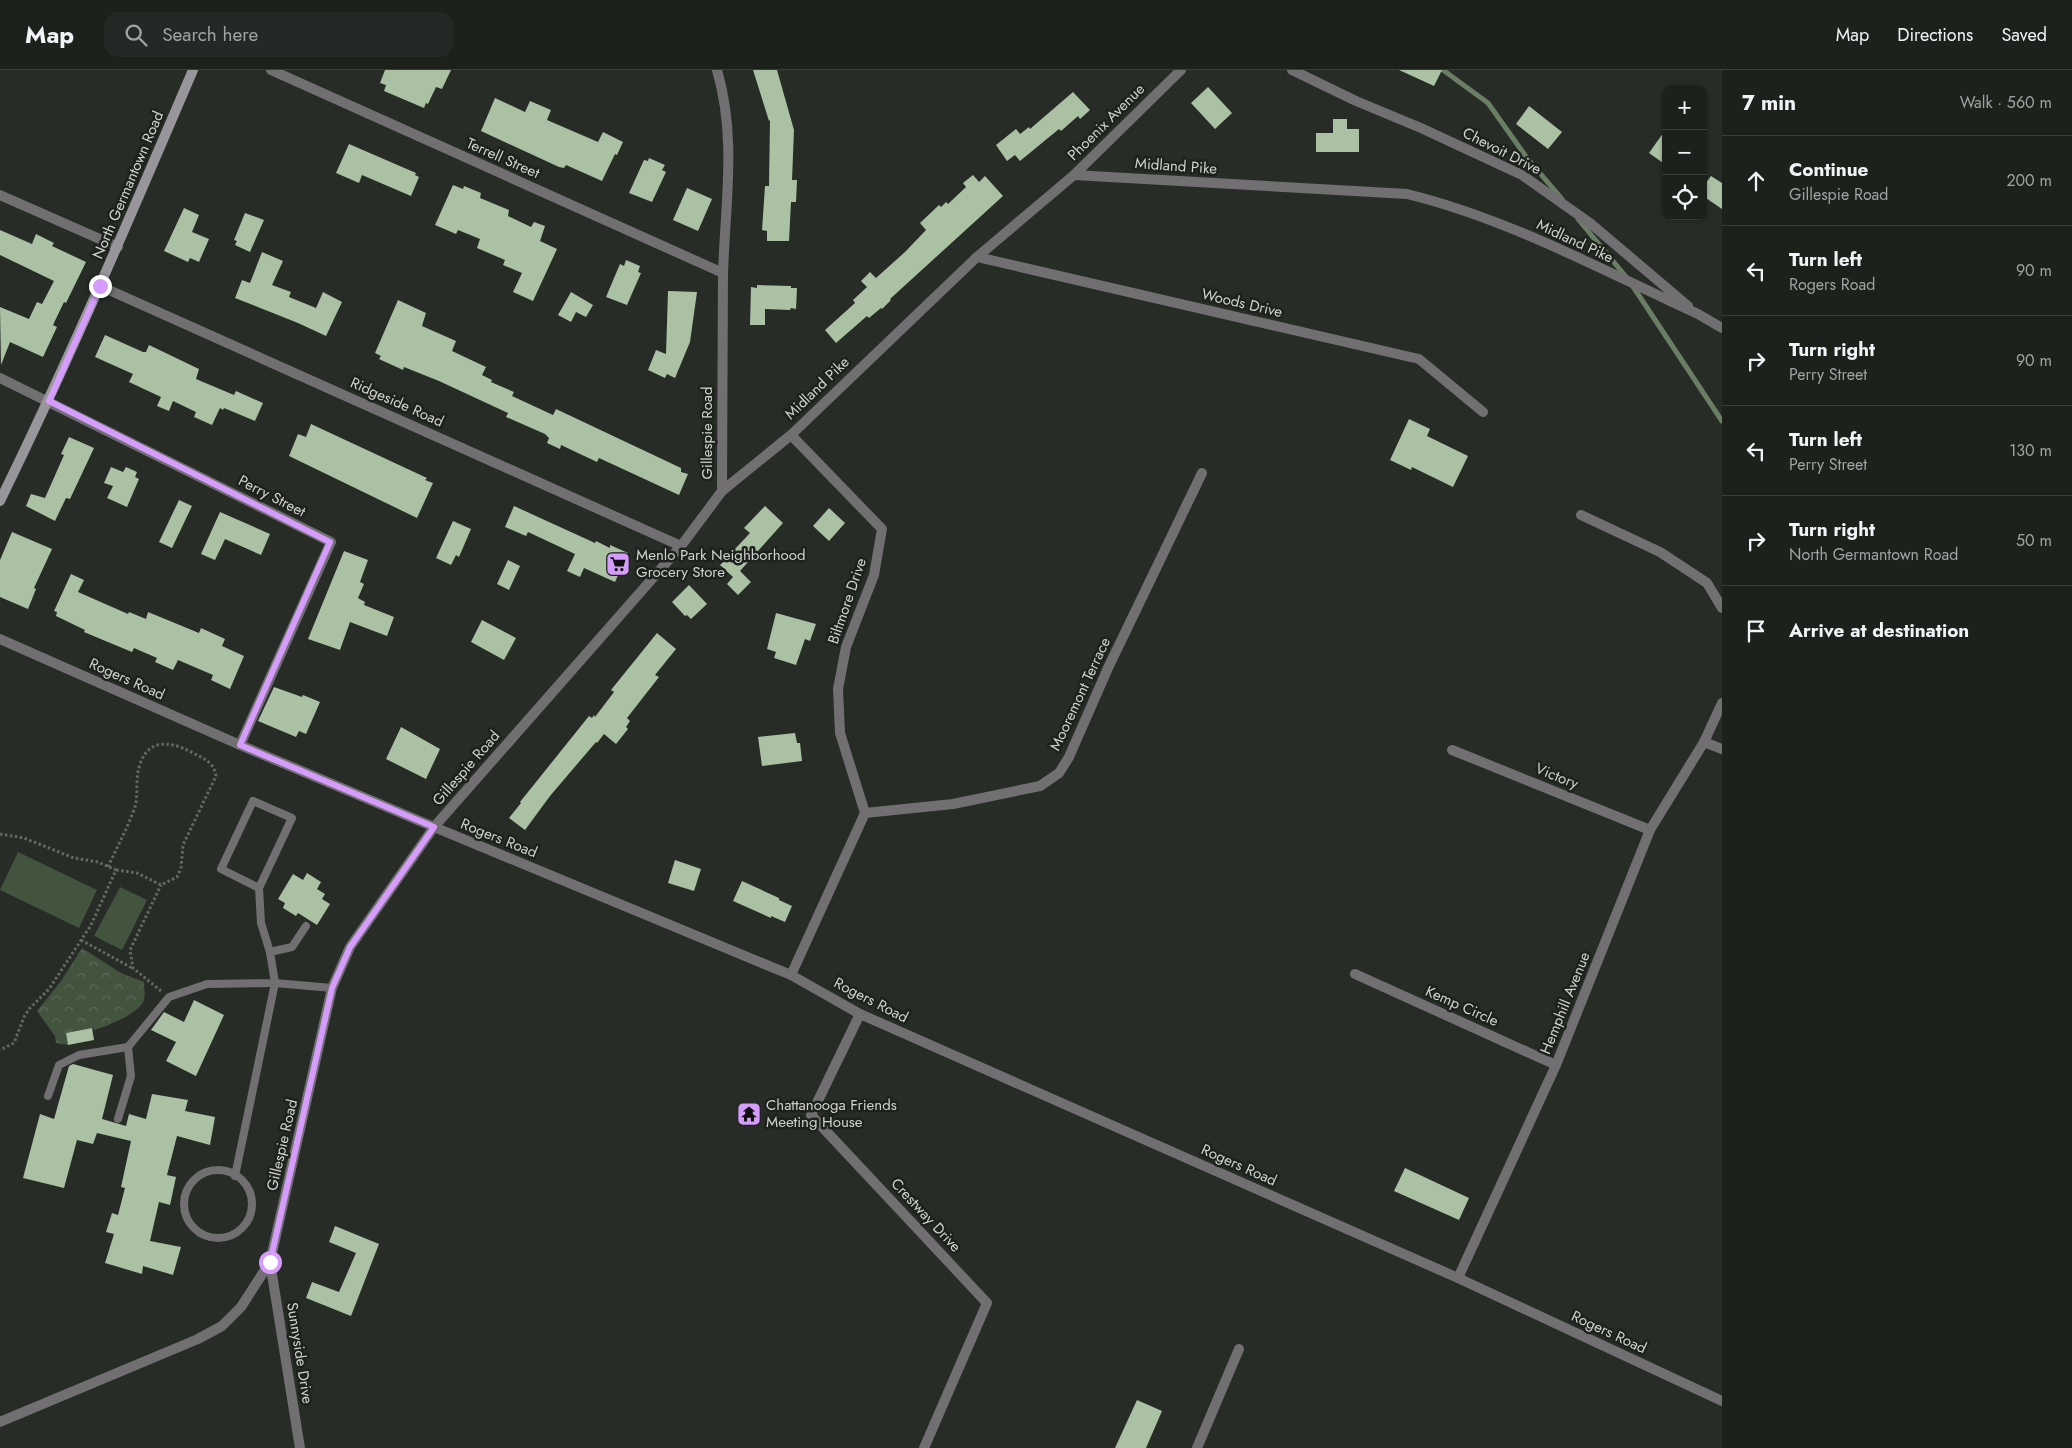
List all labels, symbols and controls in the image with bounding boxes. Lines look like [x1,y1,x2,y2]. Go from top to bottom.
search box [104,12,454,57]
text: Map [25,17,74,52]
icon: search [122,21,150,49]
text: Search here [162,21,258,48]
text: Map [1836,22,1869,48]
text: Directions [1897,22,1973,48]
text: Saved [2001,22,2047,48]
street label: Phoenix Avenue [1062,78,1150,166]
map controls [1662,85,1707,220]
button: + [1662,85,1707,130]
text: 7 min [1742,88,1796,118]
text: Walk · 560 m [1960,91,2052,114]
street label: North Germantown Road [87,108,169,262]
street label: Chevoit Drive [1459,122,1545,180]
button: − [1662,130,1707,175]
street label: Terrell Street [463,132,544,184]
street label: Midland Pike [1134,152,1218,180]
text: Continue [1789,156,1868,183]
icon: ahead [1742,167,1770,195]
text: 200 m [2006,169,2052,192]
button: locate [1662,175,1707,220]
text: Gillespie Road [1789,183,1888,206]
street label: Midland Pike [1533,214,1617,268]
text: Turn left [1789,246,1862,273]
icon: left [1742,257,1770,285]
text: 90 m [2016,259,2052,282]
text: Rogers Road [1789,273,1875,296]
route end [89,275,112,298]
street label: Woods Drive [1199,283,1285,323]
text: Turn right [1789,336,1875,363]
icon: right [1742,347,1770,375]
text: 90 m [2016,349,2052,372]
street label: Midland Pike [780,351,854,425]
text: Perry Street [1789,363,1867,386]
street label: Ridgeside Road [347,372,447,432]
street label: Gillespie Road [696,386,718,480]
text: Turn left [1789,426,1862,453]
icon: left [1742,437,1770,465]
text: 130 m [2009,439,2052,462]
text: Perry Street [1789,453,1867,476]
street label: Perry Street [234,470,310,523]
text: Turn right [1789,516,1875,543]
icon: right [1742,527,1770,555]
text: 50 m [2016,529,2052,552]
text: North Germantown Road [1789,543,1958,566]
place label: Menlo Park Neighborhood Grocery Store [636,544,806,583]
supermarket icon: Menlo Park Neighborhood Grocery Store [605,551,631,577]
street label: Biltmore Drive [822,555,872,647]
icon: arrive [1742,617,1770,645]
text: Arrive at destination [1789,617,1969,644]
street label: Mooremont Terrace [1044,634,1116,754]
street label: Rogers Road [86,652,168,706]
street label: Gillespie Road [427,726,505,810]
street label: Victory [1532,757,1582,795]
street label: Rogers Road [457,813,541,863]
street label: Hemphill Avenue [1534,948,1596,1057]
street label: Rogers Road [830,972,912,1028]
street label: Kemp Circle [1422,980,1502,1032]
place label: Chattanooga Friends Meeting House [766,1094,897,1133]
street label: Gillespie Road [261,1097,303,1193]
temple icon: Chattanooga Friends Meeting House [736,1101,762,1127]
street label: Rogers Road [1198,1138,1280,1192]
street label: Crestway Drive [886,1173,966,1257]
route start [259,1251,282,1274]
street label: Sunnyside Drive [281,1301,319,1406]
street label: Rogers Road [1568,1305,1650,1359]

